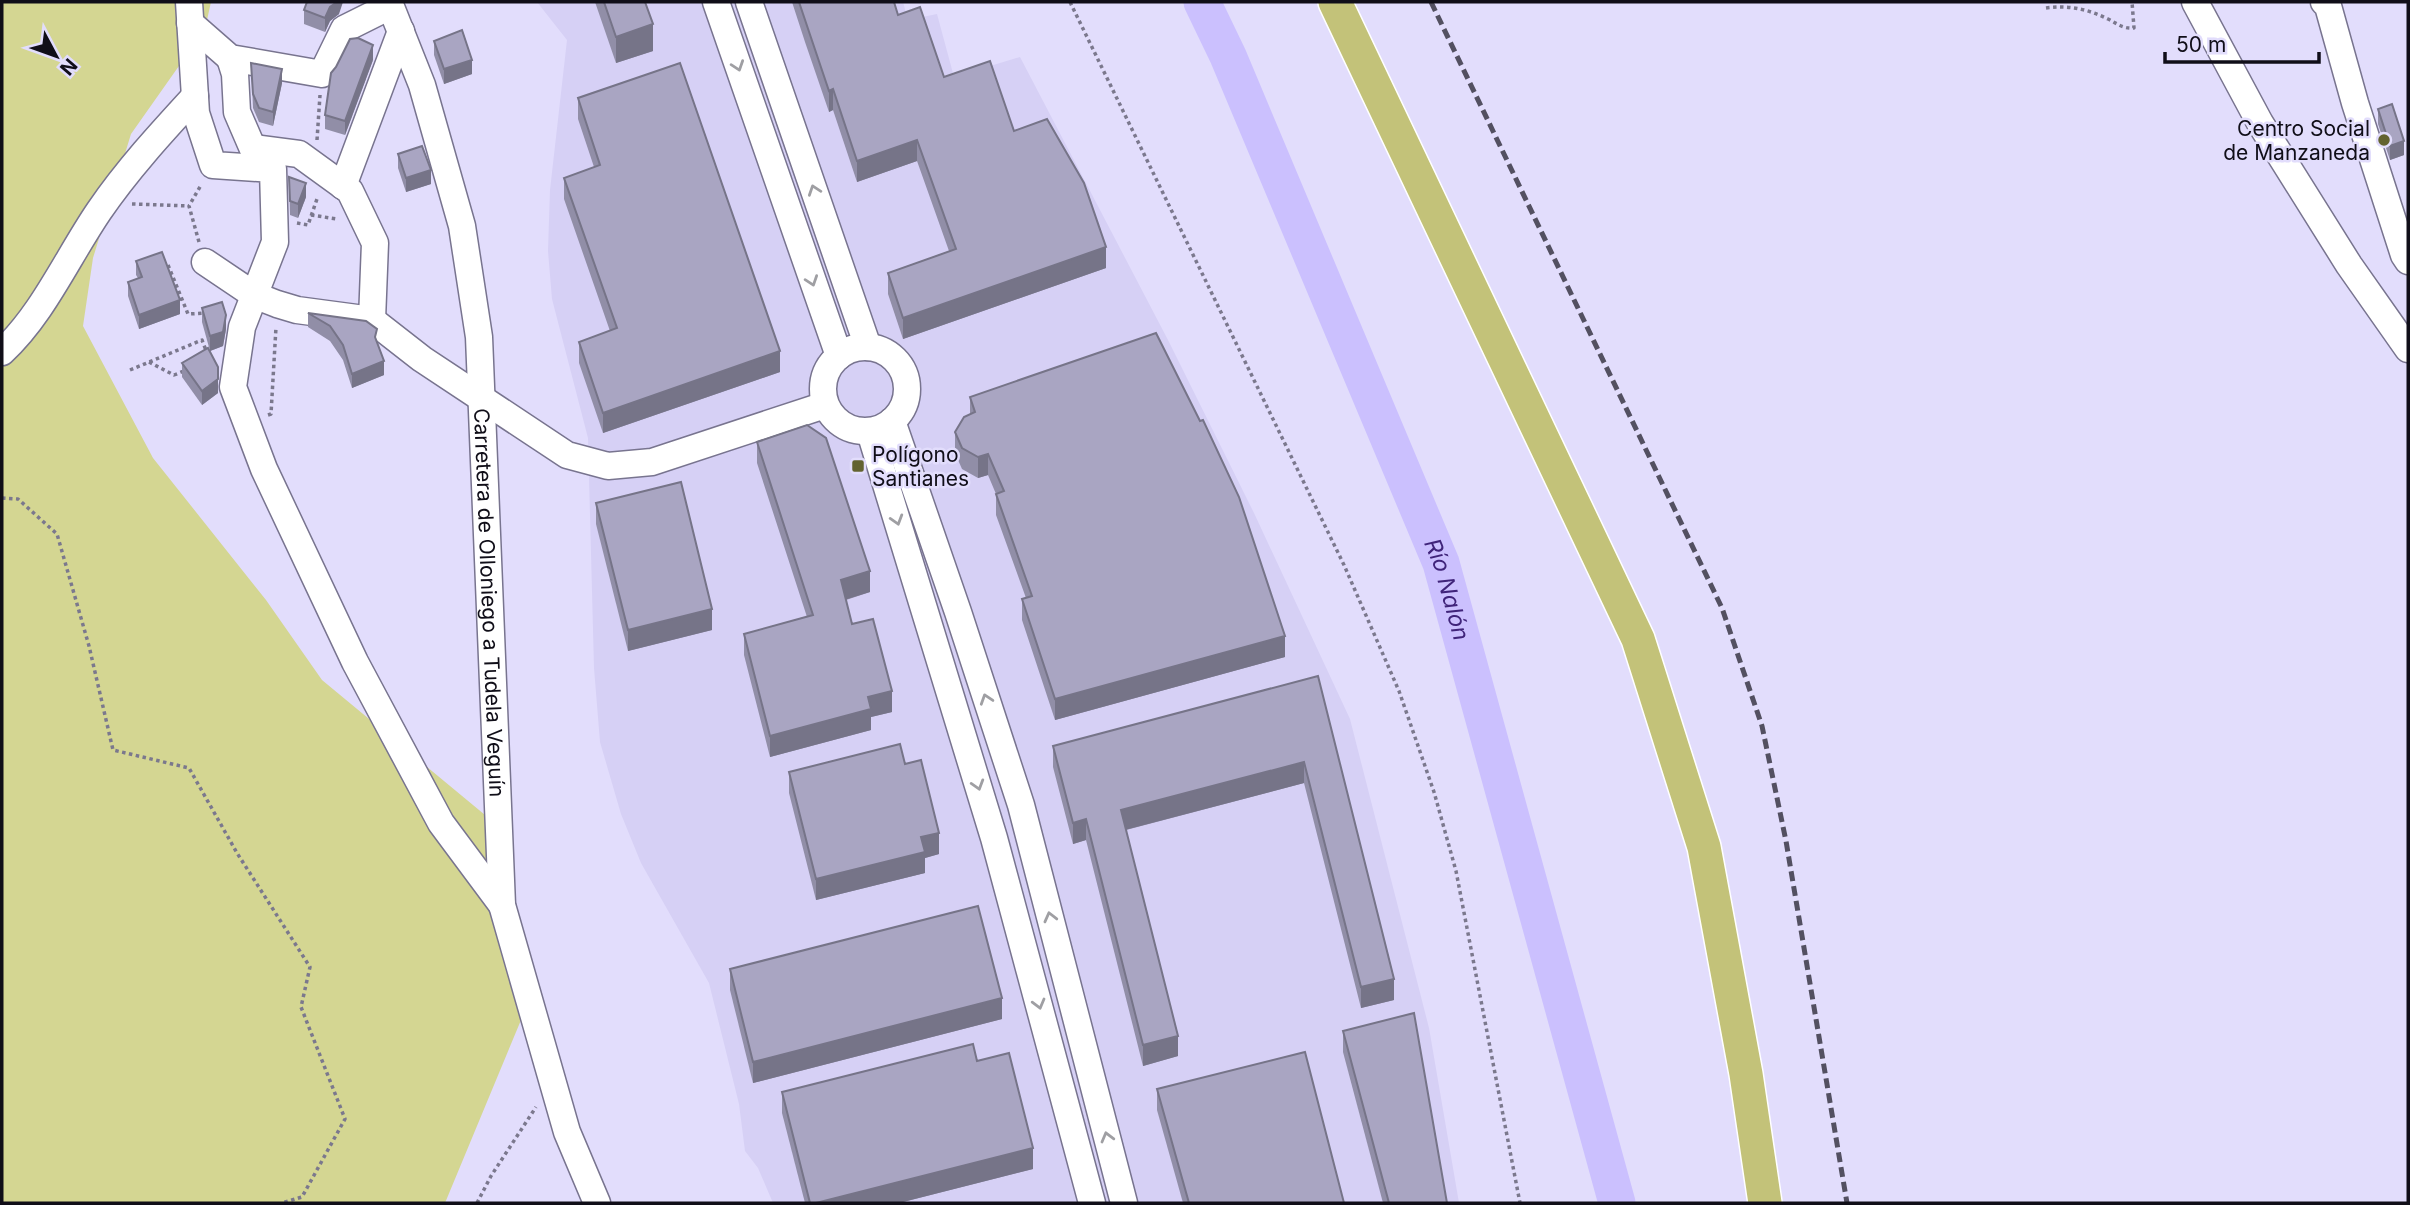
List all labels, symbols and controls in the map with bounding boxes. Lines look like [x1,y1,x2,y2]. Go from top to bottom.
north arrow [21,21,91,91]
scale bar [2165,21,2319,65]
text: 50 m [2176,32,2226,57]
text: N [55,54,82,80]
one-way arrow [730,60,744,72]
place label: Centro Social de Manzaneda [2223,116,2370,165]
marker: Centro Social de Manzaneda [2376,132,2392,148]
one-way arrow [808,184,823,196]
one-way arrow [804,275,818,287]
street label: Carretera de Olloniego a Tudela Veguín [469,408,510,798]
place label: Polígono Santianes [872,442,969,491]
marker: Polígono Santianes [850,458,866,474]
one-way arrow [889,514,904,526]
water label: Río Nalón [1418,534,1476,644]
one-way arrow [980,693,995,705]
one-way arrow [970,778,984,791]
one-way arrow [1044,911,1058,923]
one-way arrow [1030,998,1045,1010]
one-way arrow [1101,1131,1115,1143]

